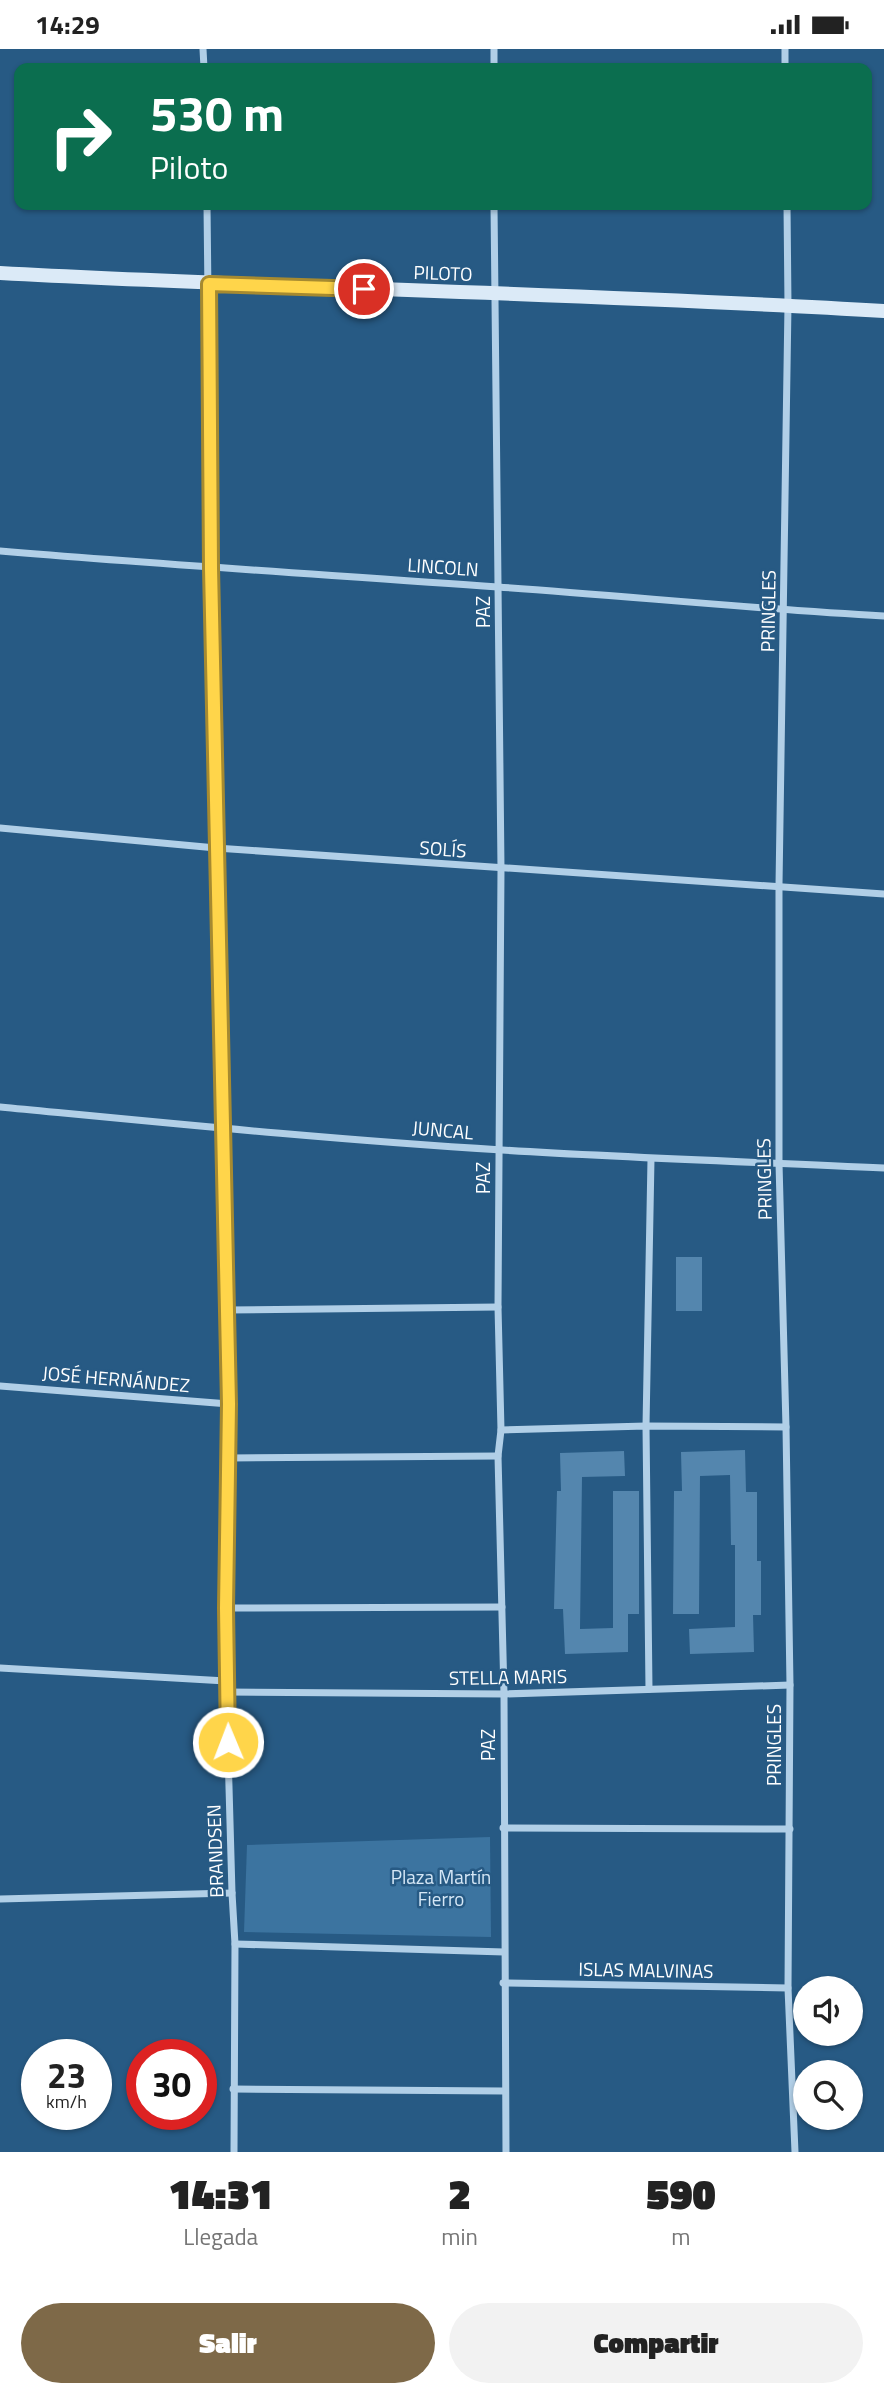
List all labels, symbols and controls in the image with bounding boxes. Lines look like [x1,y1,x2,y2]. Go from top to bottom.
text: 14:29 [35,5,100,44]
text: 530 m [150,75,284,150]
icon: right [35,91,126,182]
text: Piloto [150,143,228,191]
street label: PILOTO [413,257,473,288]
pin [334,259,394,319]
icon: arrive [345,270,383,308]
street label: LINCOLN [406,550,480,583]
street label: PRINGLES [752,570,783,652]
street label: PAZ [468,596,497,628]
street label: SOLÍS [419,832,467,865]
street label: JUNCAL [411,1112,475,1147]
street label: PRINGLES [748,1138,779,1220]
street label: PAZ [468,1162,497,1194]
street label: JOSÉ HERNÁNDEZ [41,1358,191,1399]
street label: STELLA MARIS [449,1661,567,1692]
street label: PRINGLES [759,1704,788,1786]
position arrow [191,1705,265,1779]
street label: PAZ [473,1729,502,1761]
street label: BRANDSEN [198,1804,231,1898]
park label: Plaza Martín Fierro [391,1862,491,1913]
street label: ISLAS MALVINAS [578,1954,714,1985]
map controls [793,1976,863,2130]
button: sound [793,1976,863,2046]
speed limit sign: 30 [126,2039,217,2130]
text: 23 [47,2048,86,2102]
button: search [793,2060,863,2130]
text: km/h [46,2088,87,2115]
text: 14:31 [168,2161,273,2225]
text: 2 [448,2161,471,2225]
text: 590 [646,2161,716,2225]
text: Llegada [183,2219,258,2254]
text: min [441,2219,478,2254]
text: m [671,2219,691,2254]
button: Salir [21,2303,435,2383]
button: Compartir [449,2303,863,2383]

